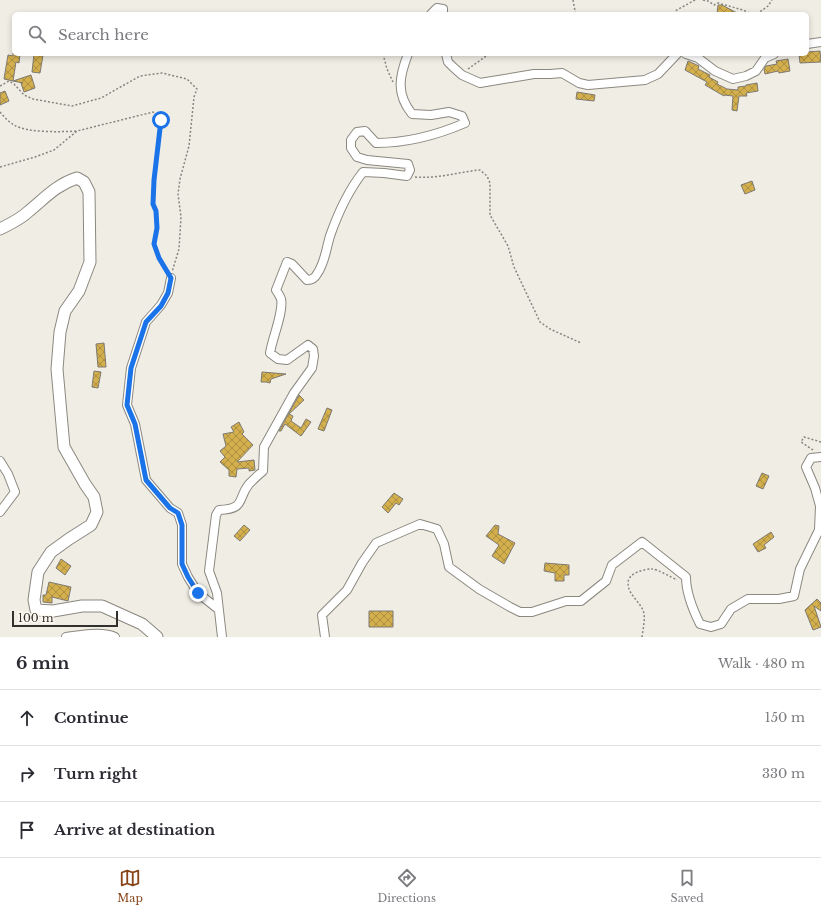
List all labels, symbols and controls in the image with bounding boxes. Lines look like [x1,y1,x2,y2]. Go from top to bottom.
search box [12,12,809,56]
icon: search [26,23,48,45]
text: Search here [58,25,149,44]
route start [152,111,170,129]
route end [189,584,207,602]
scale bar [12,609,118,628]
text: 100 m [18,611,54,625]
text: 6 min [16,653,69,674]
text: Walk · 480 m [718,655,805,672]
icon: ahead [16,707,38,729]
text: Continue [54,708,129,727]
text: 150 m [765,709,805,726]
icon: right [16,763,38,785]
text: Turn right [54,764,137,783]
text: 330 m [762,765,805,782]
icon: arrive [16,819,38,841]
text: Arrive at destination [54,820,215,839]
tab: Map [117,867,143,905]
tab: Directions [377,867,436,905]
tab: Saved [671,867,704,905]

